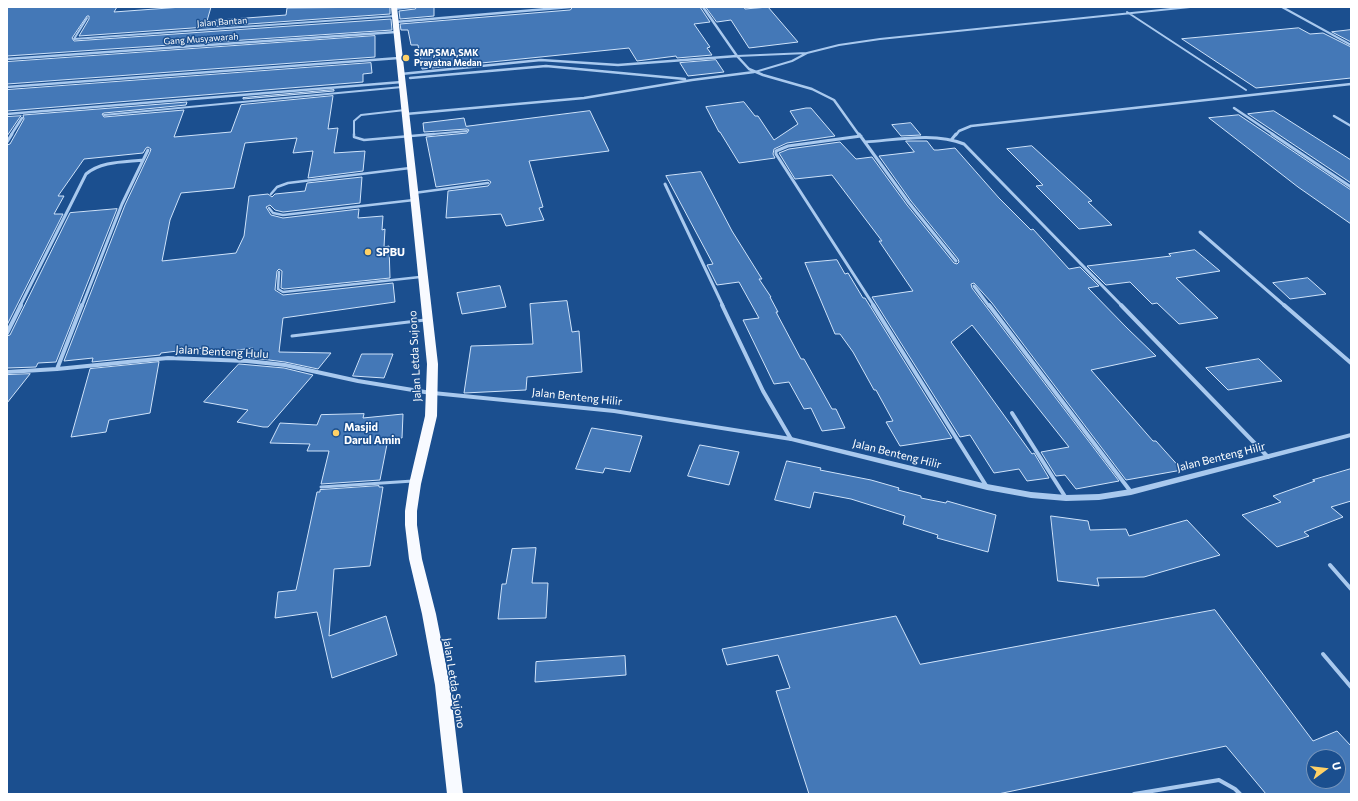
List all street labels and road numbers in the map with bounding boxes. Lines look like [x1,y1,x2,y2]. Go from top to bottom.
street label: Jalan Bantan [196,15,248,29]
street label: Gang Musyawarah [163,31,239,47]
street label: Jalan Letda Sujono [406,310,424,402]
street label: Jalan Benteng Hulu [175,343,269,361]
street label: Jalan Benteng Hilir [531,386,623,408]
street label: Jalan Benteng Hilir [851,437,943,471]
street label: Jalan Benteng Hilir [1175,440,1267,474]
street label: Jalan Letda Sujono [440,637,468,729]

